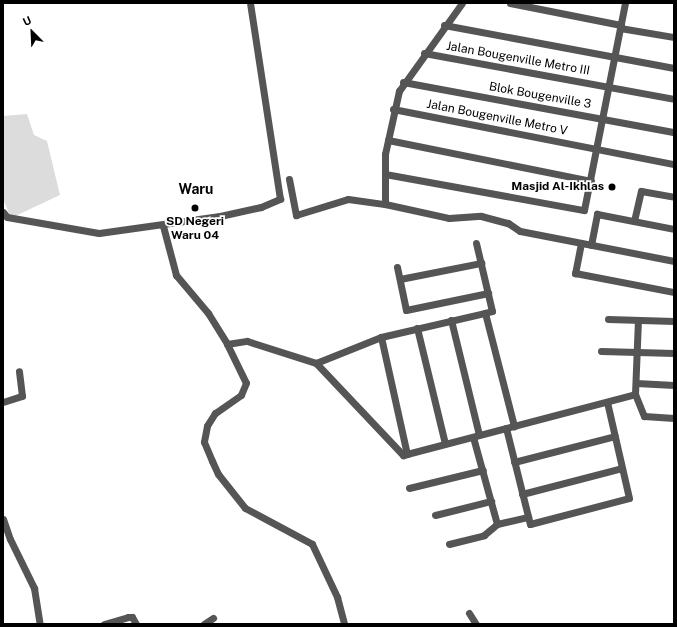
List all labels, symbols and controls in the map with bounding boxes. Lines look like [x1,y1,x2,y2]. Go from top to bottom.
north arrow [12,12,52,52]
text: U [21,14,33,28]
street label: Jalan Bougenville Metro III [445,39,591,79]
street label: Blok Bougenville 3 [488,80,592,112]
street label: Jalan Bougenville Metro V [425,97,569,139]
place label: Masjid Al-Ikhlas [511,180,604,194]
district label: Waru [179,181,213,197]
marker: Masjid Al-Ikhlas [607,182,617,192]
marker: SD Negeri Waru 04 [190,203,200,213]
place label: SD Negeri Waru 04 [166,215,224,243]

